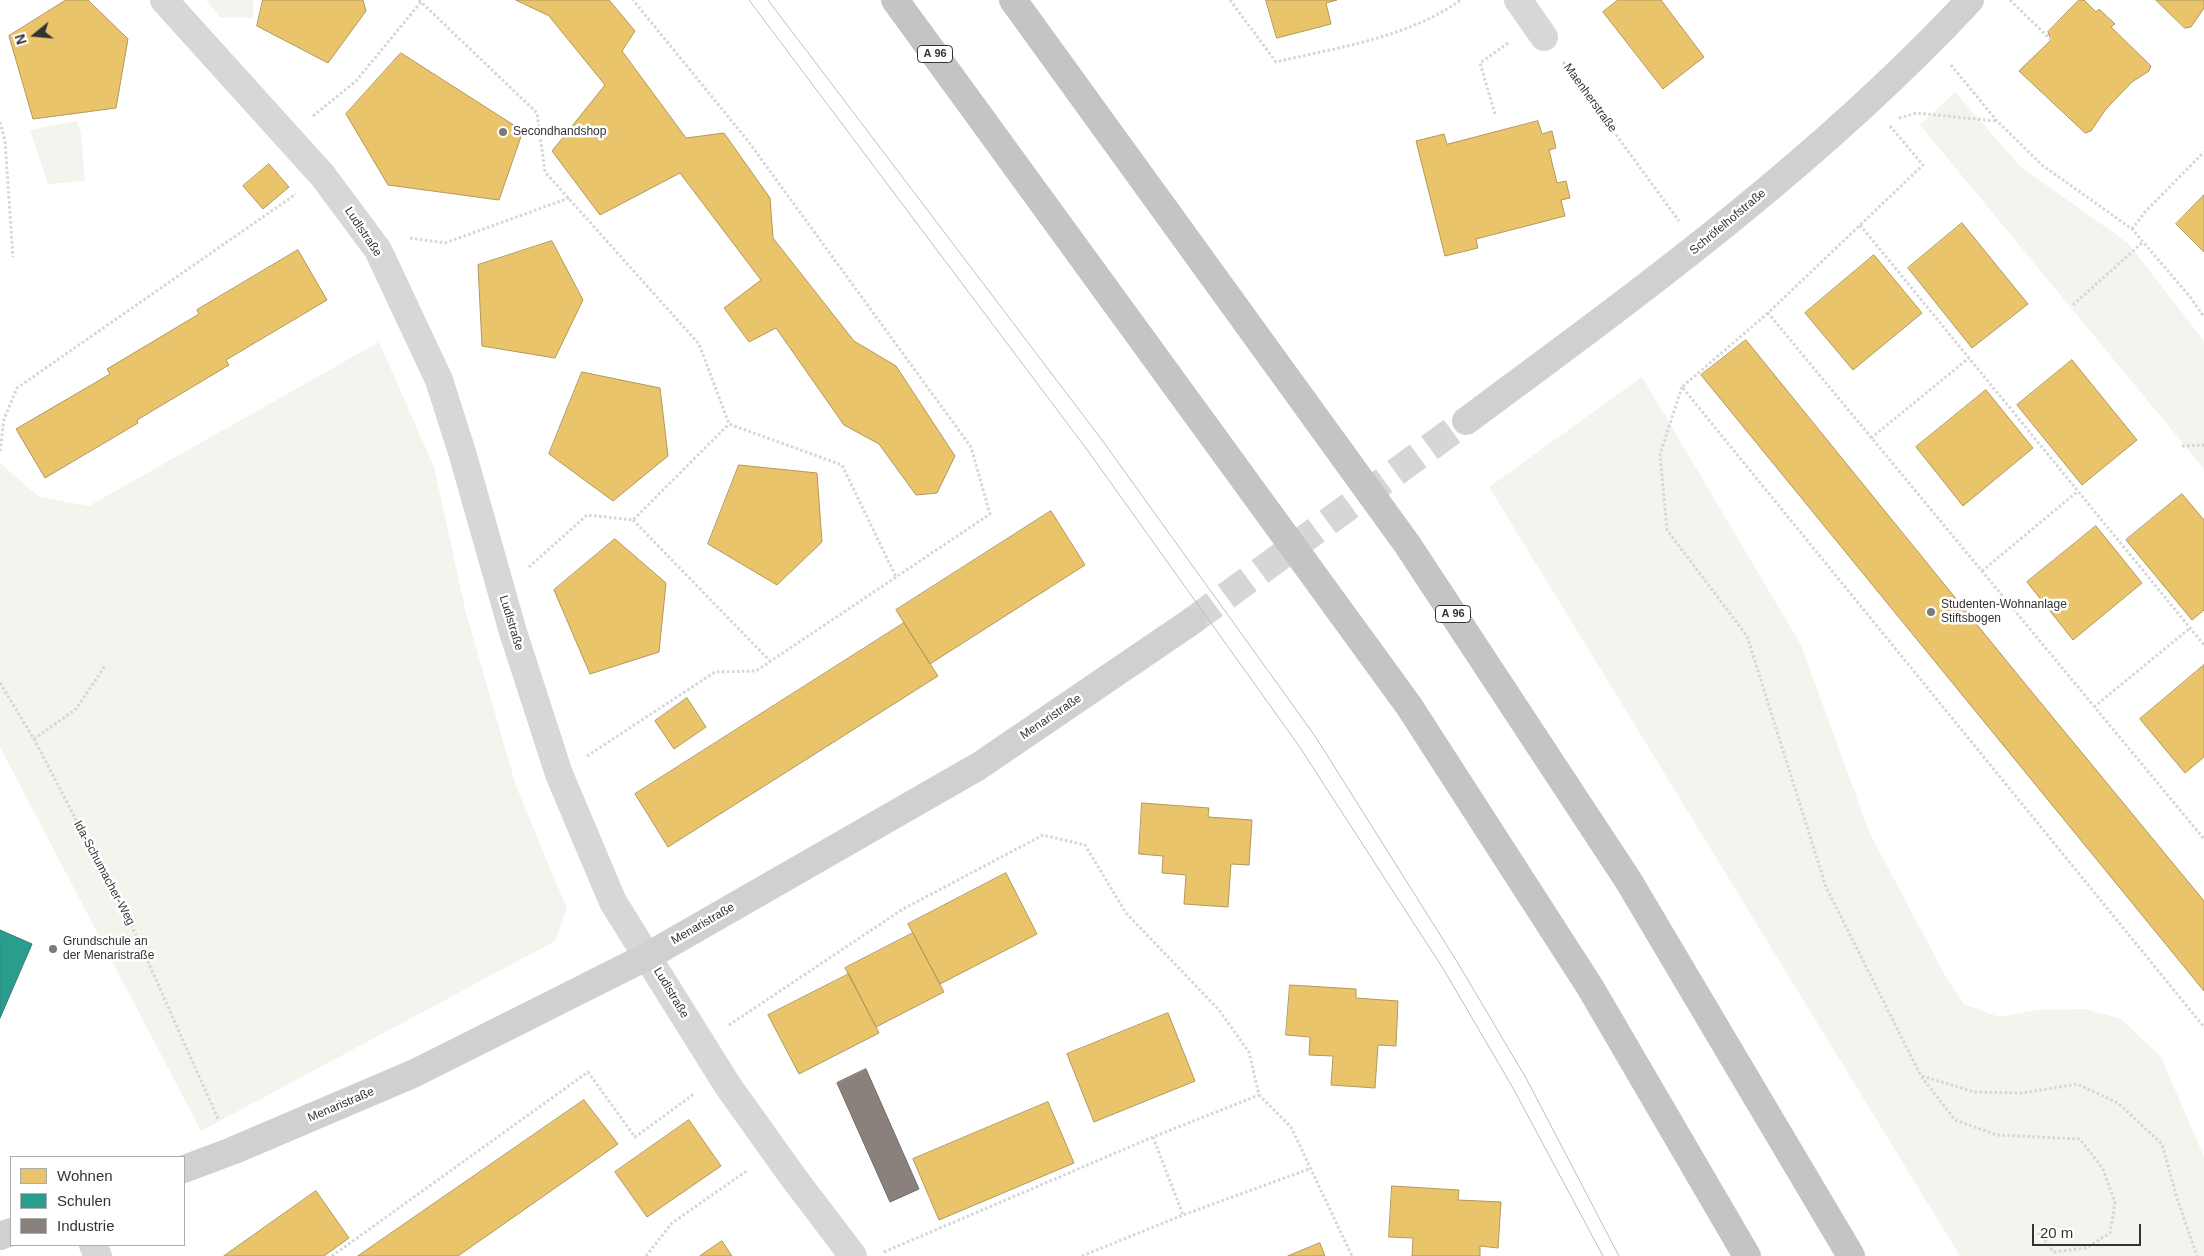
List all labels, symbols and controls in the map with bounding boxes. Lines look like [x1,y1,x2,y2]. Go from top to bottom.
north arrow [10,10,60,60]
text: N [12,32,30,47]
road number: A 96 [918,46,952,62]
street label: Maenherstraße [1560,61,1620,135]
place label: Secondhandshop [513,125,606,139]
marker: Secondhandshop [497,126,509,138]
street label: Schröfelhofstraße [1687,186,1769,258]
street label: Ludlstraße [341,204,385,260]
street label: Ludlstraße [496,594,526,652]
place label: Studenten-Wohnanlage Stiftsbogen [1941,598,2067,626]
road number: A 96 [1436,606,1470,622]
marker: Studenten-Wohnanlage Stiftsbogen [1925,606,1937,618]
street label: Menaristraße [1018,691,1084,743]
street label: Ida-Schumacher-Weg [70,818,138,928]
street label: Menaristraße [669,900,737,948]
place label: Grundschule an der Menaristraße [63,935,154,963]
marker: Grundschule an der Menaristraße [47,943,59,955]
street label: Ludlstraße [650,965,692,1021]
street label: Menaristraße [306,1085,376,1125]
legend [10,1156,185,1246]
text: Wohnen [57,1167,113,1184]
text: Schulen [57,1192,111,1209]
scale bar [2034,1214,2143,1246]
text: Industrie [57,1217,115,1234]
text: 20 m [2040,1224,2073,1241]

